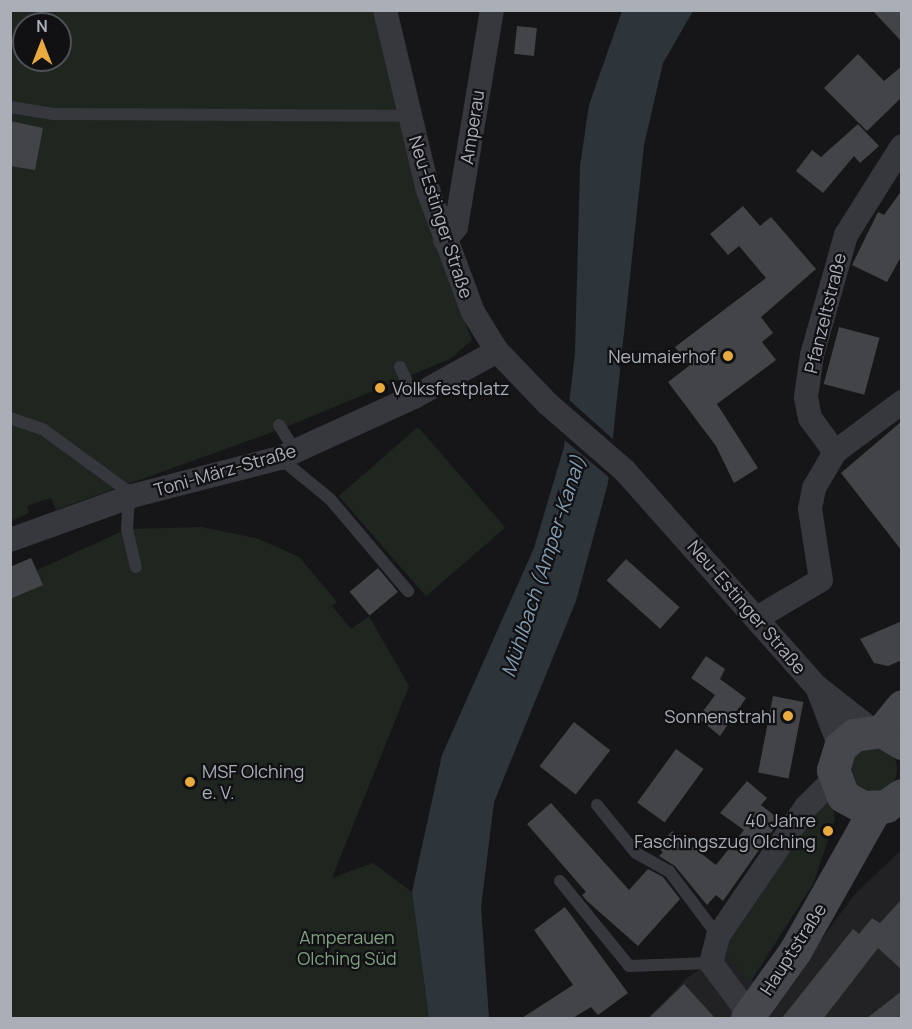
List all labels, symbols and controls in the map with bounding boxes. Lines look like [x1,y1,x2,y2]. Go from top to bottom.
north arrow [12,12,72,72]
text: N [36,15,48,37]
street label: Amperau [455,88,489,166]
street label: Neu-Estinger Straße [404,133,478,301]
street label: Pfanzeltstraße [800,251,850,375]
place label: Neumaierhof [608,345,716,367]
marker: Neumaierhof [721,349,735,363]
place label: Volksfestplatz [392,377,510,399]
marker: Volksfestplatz [373,381,387,395]
street label: Toni-März-Straße [151,439,299,501]
water label: Mühlbach (Amper-Kanal) [496,452,590,680]
street label: Neu-Estinger Straße [683,536,811,678]
place label: Sonnenstrahl [664,705,776,727]
marker: Sonnenstrahl [781,709,795,723]
place label: MSF Olching e. V. [202,761,304,804]
marker: MSF Olching e. V. [183,775,197,789]
place label: 40 Jahre Faschingszug Olching [634,810,816,852]
marker: 40 Jahre Faschingszug Olching [821,824,835,838]
street label: Hauptstraße [755,899,831,999]
park label: Amperauen Olching Süd [297,927,397,970]

